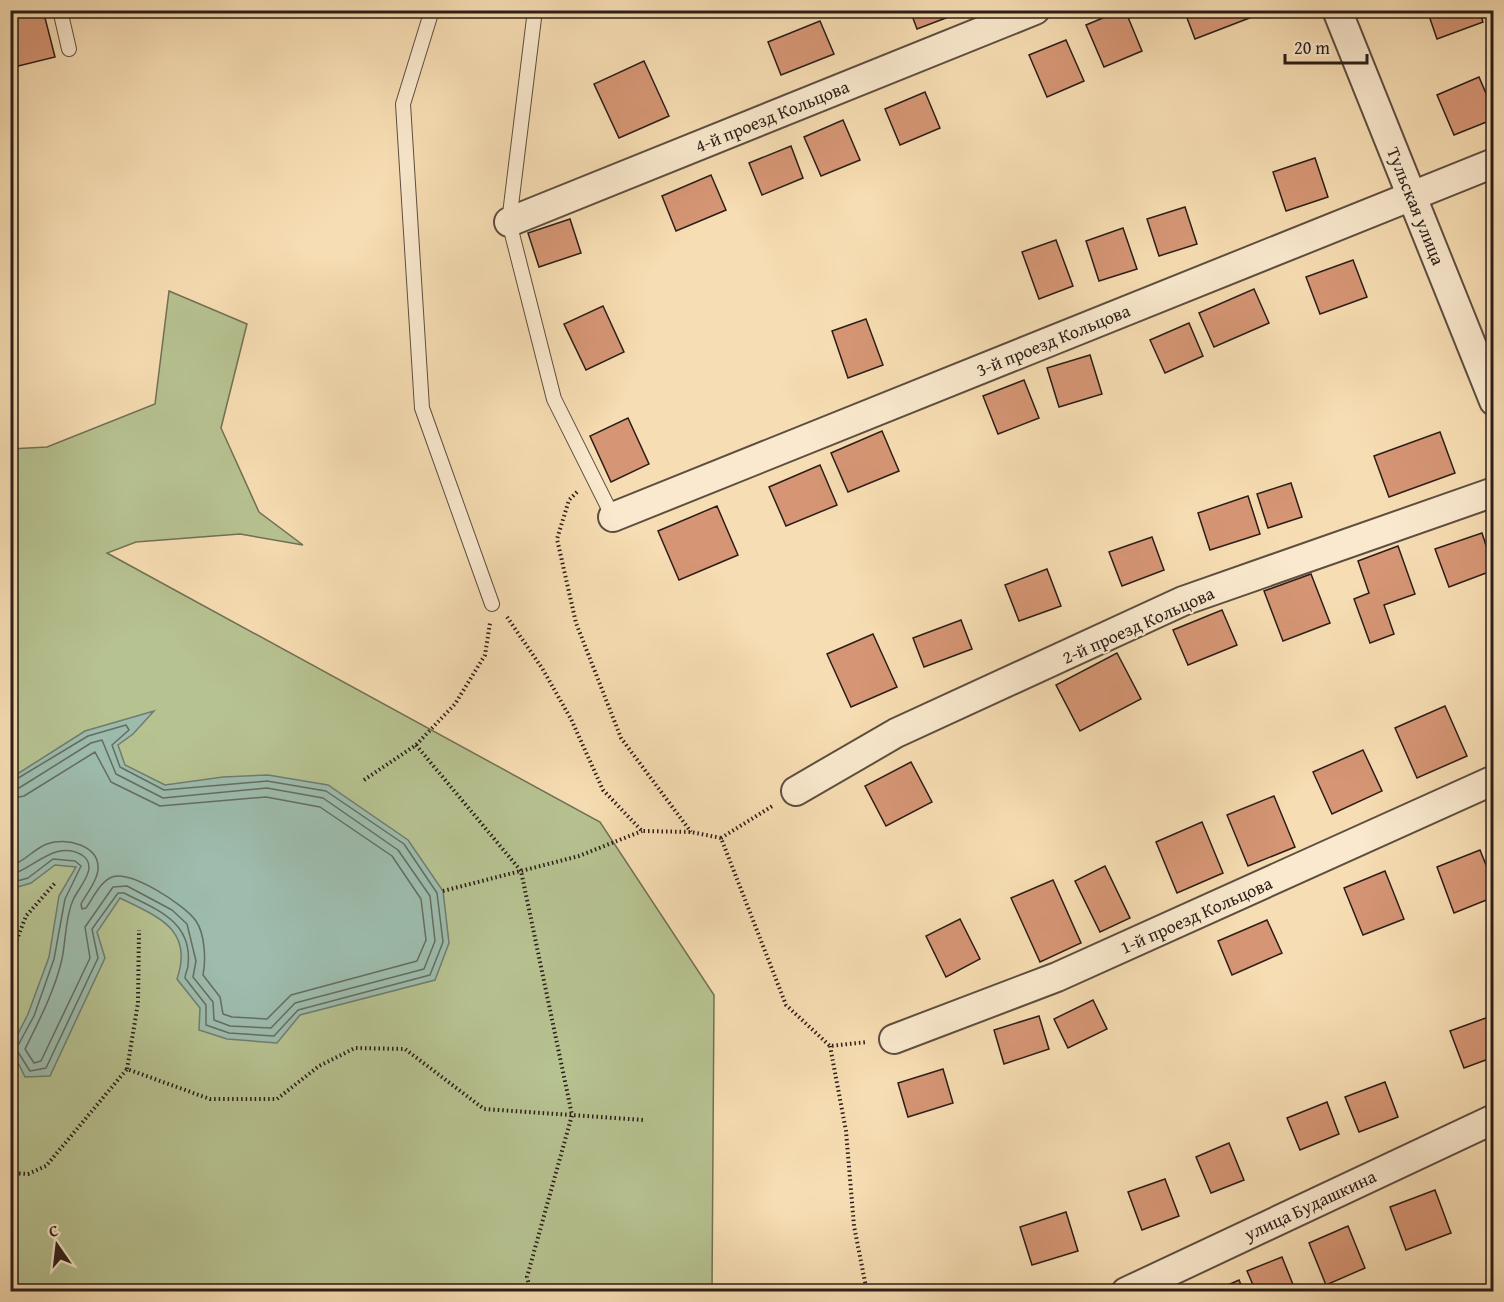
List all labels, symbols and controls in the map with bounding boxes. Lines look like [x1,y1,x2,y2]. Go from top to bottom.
scale bar [1285,27,1368,65]
text: 20 m [1294,34,1330,61]
street label: 4-й проезд Кольцова [691,73,853,159]
street label: Тульская улица [1380,143,1452,270]
street label: 3-й проезд Кольцова [972,297,1134,383]
street label: 2-й проезд Кольцова [1058,579,1219,671]
street label: 1-й проезд Кольцова [1116,869,1277,961]
street label: улица Будашкина [1239,1162,1381,1248]
north arrow [27,1215,87,1275]
text: С [46,1218,61,1243]

